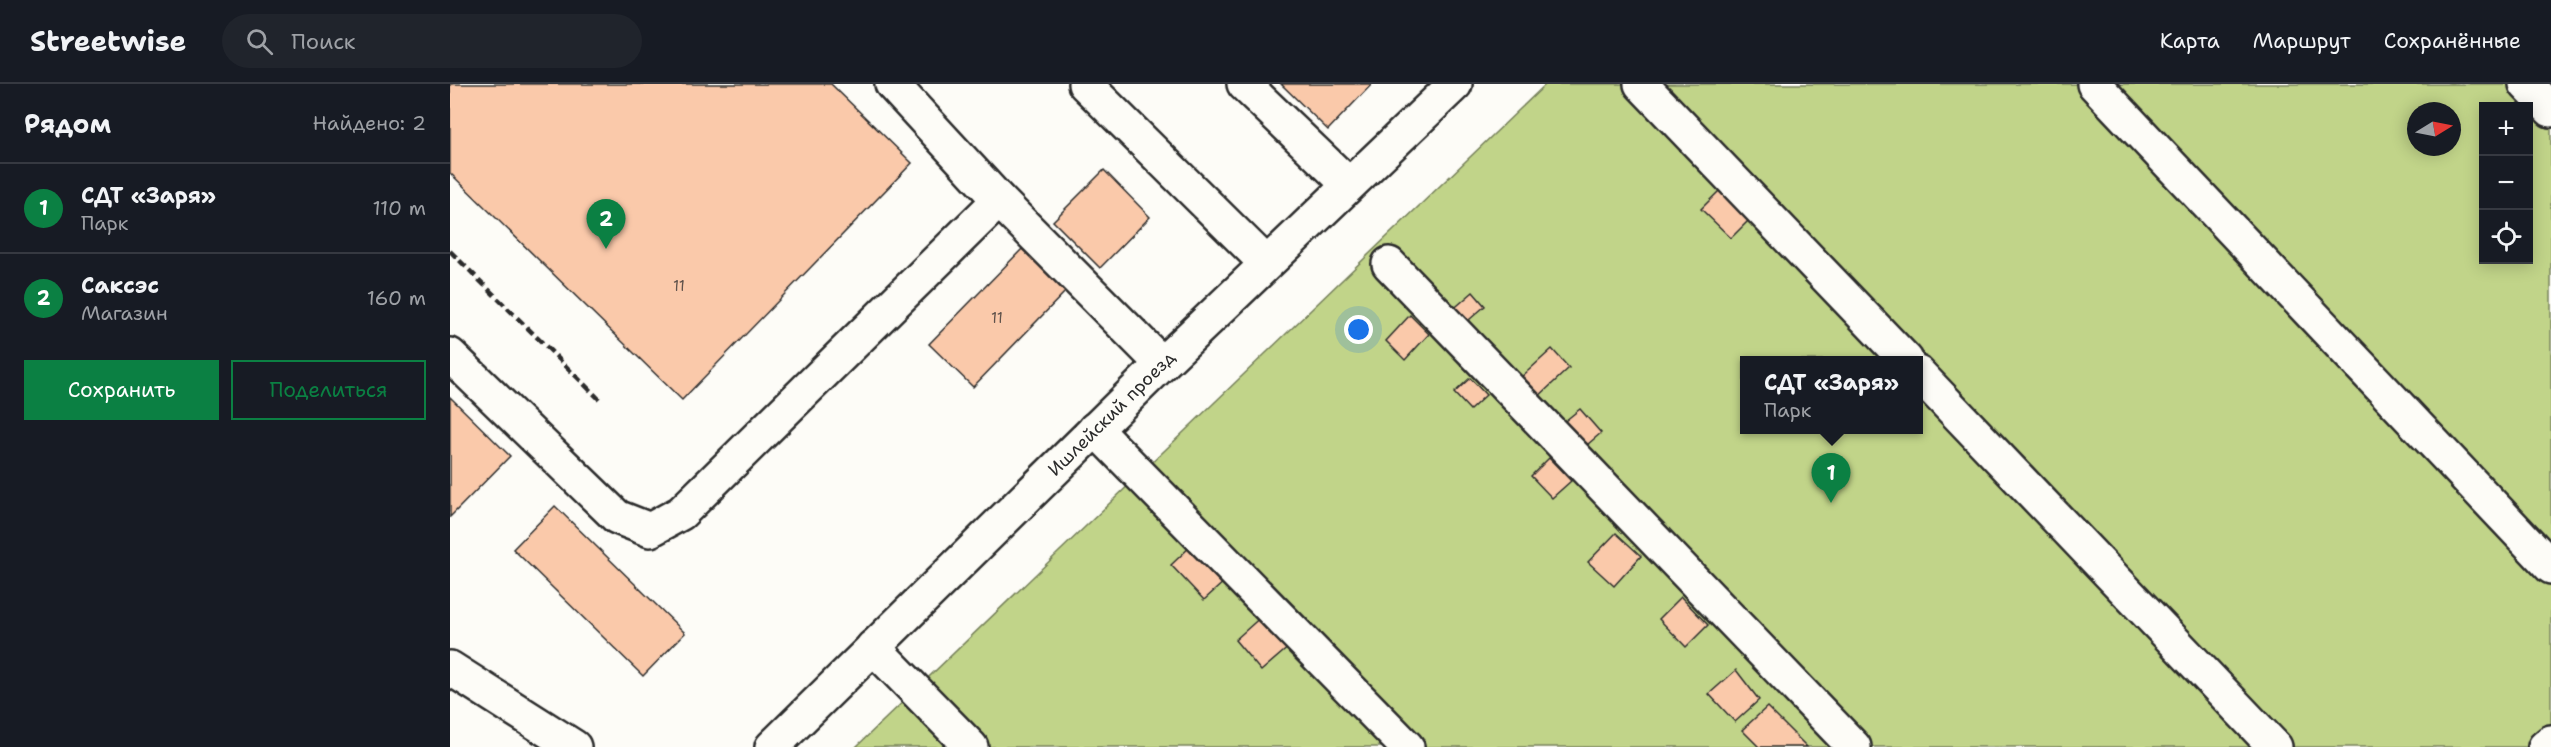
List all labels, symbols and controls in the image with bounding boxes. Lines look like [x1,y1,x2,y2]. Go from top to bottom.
search box [222,14,642,68]
text: Streetwise [30,22,186,60]
icon: search [243,25,276,58]
text: Поиск [291,27,356,56]
text: Карта [2160,27,2220,55]
text: Маршрут [2253,27,2351,55]
text: Сохранённые [2384,27,2521,55]
north arrow [2407,102,2461,156]
map controls [2479,102,2533,264]
button: + [2479,102,2533,156]
text: Рядом [24,106,111,141]
text: Найдено: 2 [313,110,426,136]
button: − [2479,156,2533,210]
text: СДТ «Заря» [81,181,216,210]
text: 1 [39,195,48,221]
text: 110 m [372,195,426,221]
pin: 2 [586,200,626,249]
text: Парк [81,210,128,236]
button: locate [2479,210,2533,264]
text: Саксэс [81,271,159,300]
house number: 11 [673,276,685,296]
text: 2 [37,285,51,311]
text: 160 m [367,285,426,311]
text: Магазин [81,300,168,326]
house number: 11 [991,308,1003,328]
your location [1344,315,1373,344]
street label: Ишлейский проезд [1043,345,1181,481]
popup [1740,356,1923,434]
button: Сохранить [24,360,219,420]
button: Поделиться [231,360,426,420]
text: СДТ «Заря» [1764,368,1899,397]
text: Парк [1764,397,1811,423]
pin: 1 [1812,454,1850,503]

